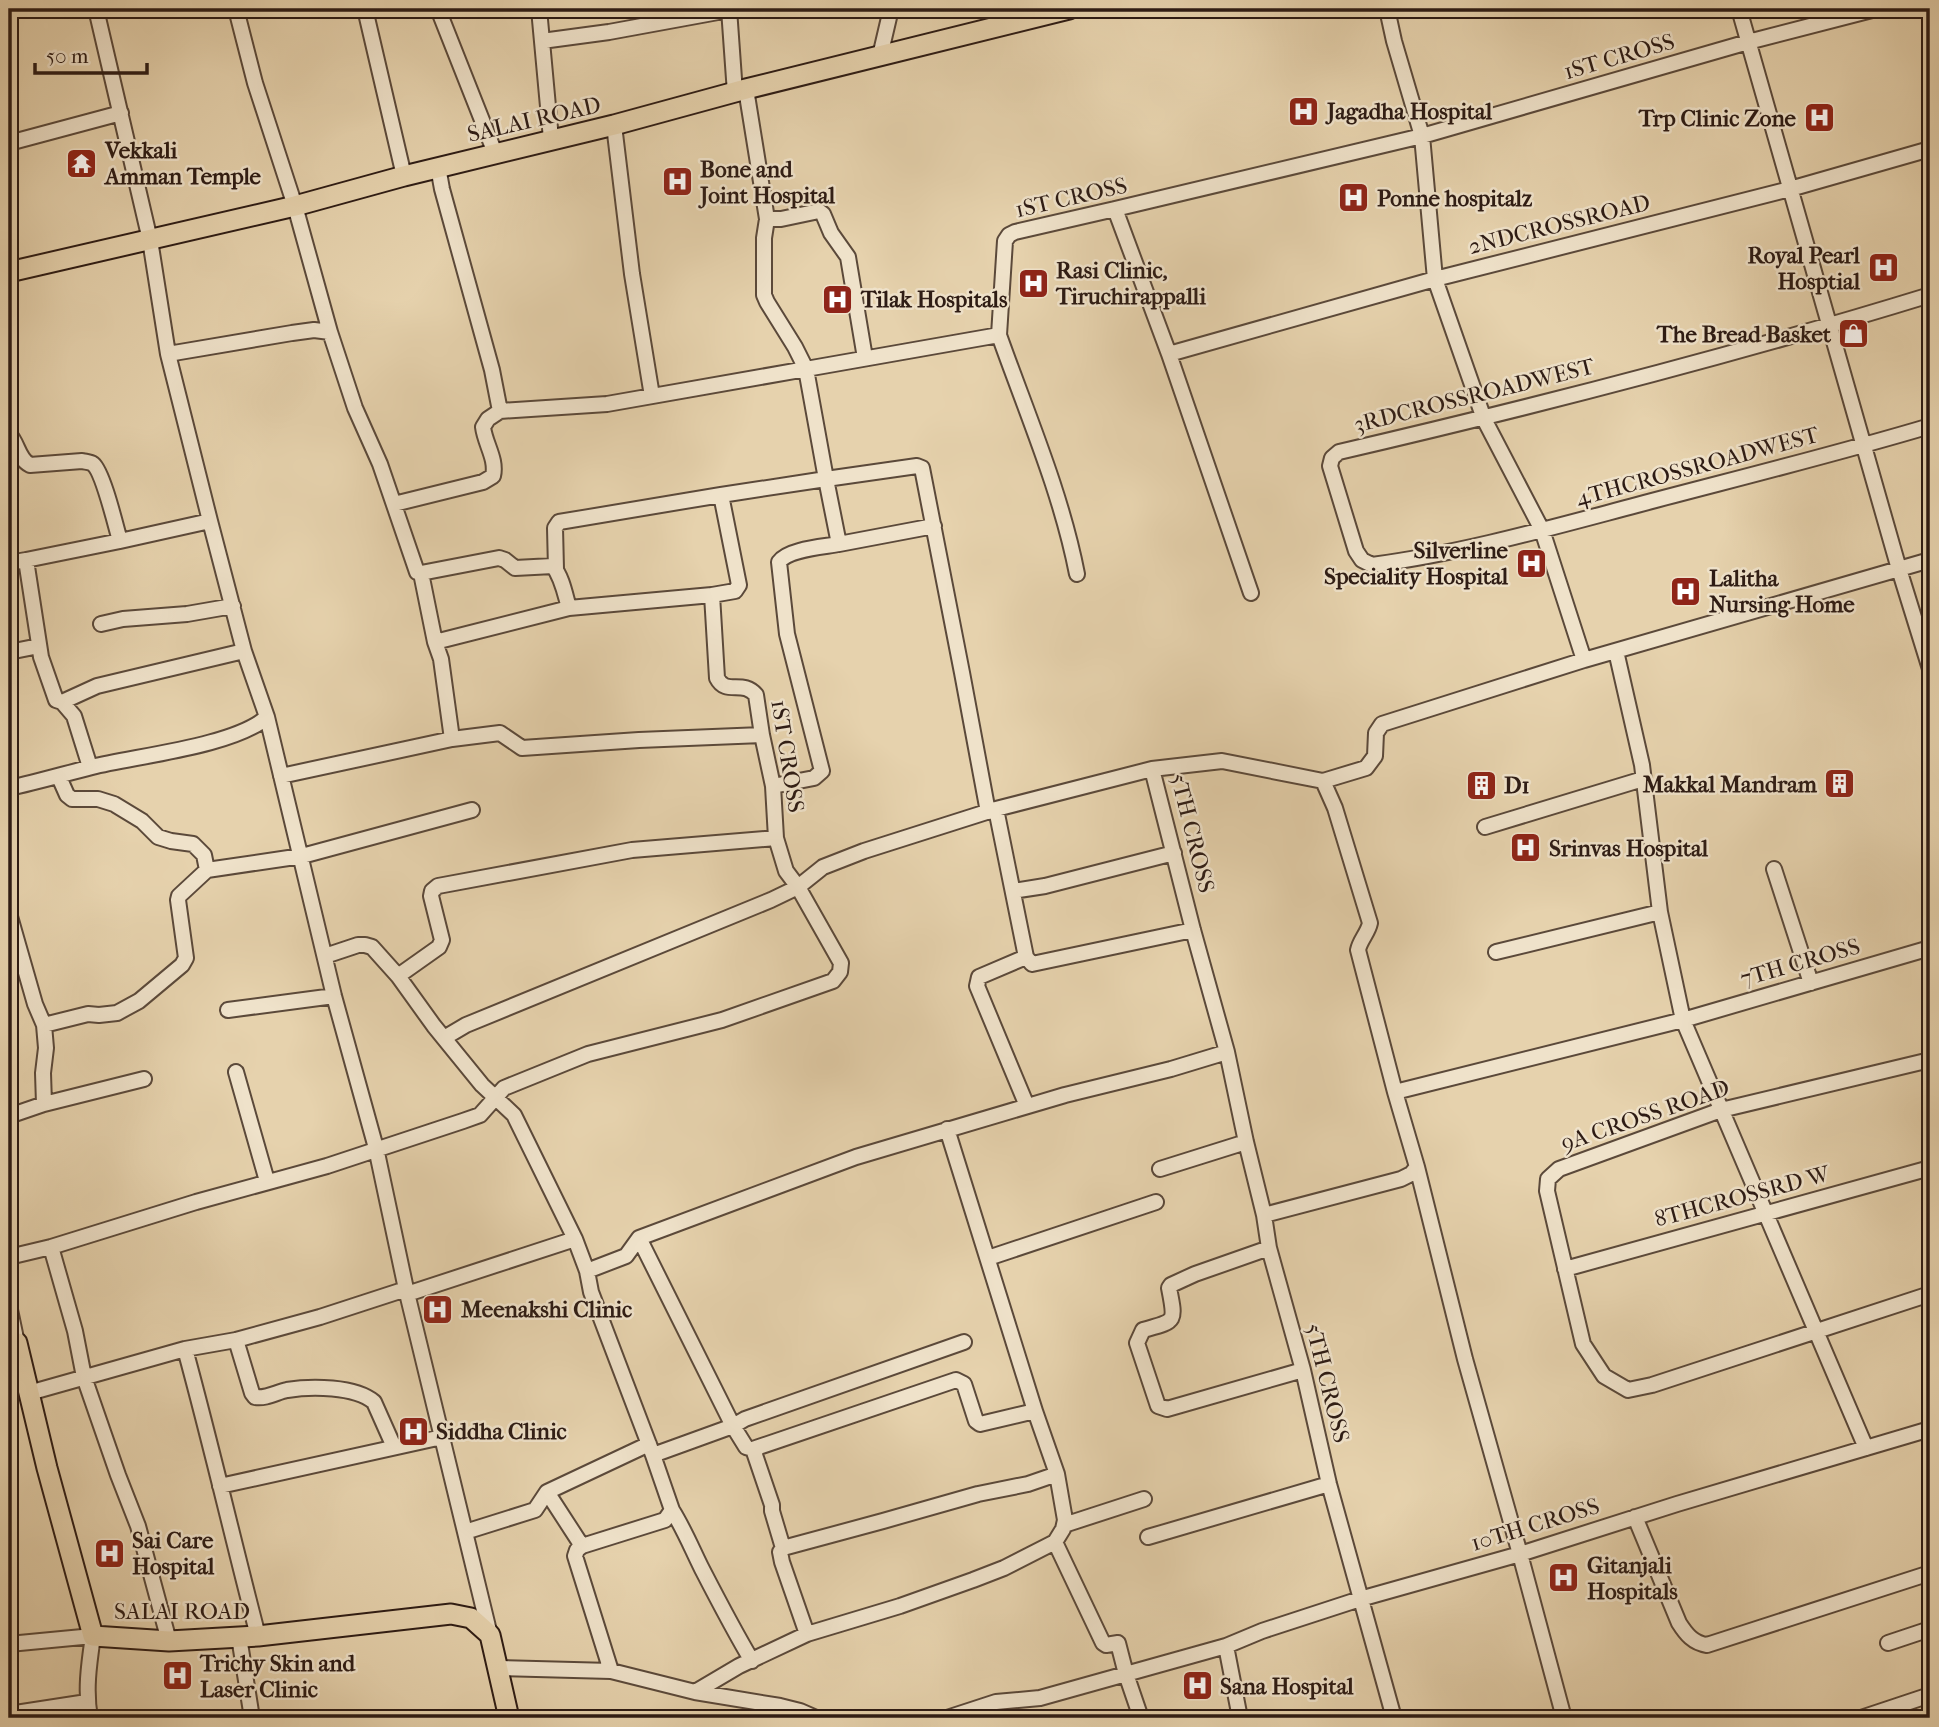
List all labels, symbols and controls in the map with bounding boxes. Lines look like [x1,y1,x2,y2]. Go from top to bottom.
street label: 1ST CROSS [1561,28,1678,85]
scale bar [35,32,147,76]
text: 50 m [46,44,89,68]
street label: SALAI ROAD [465,91,603,148]
hospital icon: Jagadha Hospital [1287,94,1321,128]
place label: Jagadha Hospital [1325,98,1493,125]
hospital icon: Trp Clinic Zone [1802,101,1836,135]
place label: Trp Clinic Zone [1638,105,1797,132]
place label: Vekkali Amman Temple [103,137,262,190]
temple icon: Vekkali Amman Temple [65,146,99,180]
place label: Bone and Joint Hospital [698,156,836,209]
hospital icon: Bone and Joint Hospital [660,165,694,199]
street label: 1ST CROSS [1013,172,1130,223]
hospital icon: Ponne hospitalz [1337,181,1371,215]
place label: Ponne hospitalz [1377,185,1533,212]
street label: 2NDCROSSROAD [1465,189,1653,260]
place label: Royal Pearl Hosptial [1747,242,1861,295]
hospital icon: Royal Pearl Hosptial [1866,251,1900,285]
place label: Rasi Clinic, Tiruchirappalli [1055,257,1206,310]
hospital icon: Rasi Clinic, Tiruchirappalli [1016,266,1050,300]
hospital icon: Tilak Hospitals [821,282,855,316]
place label: Tilak Hospitals [860,286,1008,313]
shop icon: The Bread Basket [1837,317,1871,351]
place label: The Bread Basket [1656,321,1832,348]
street label: 3RDCROSSROADWEST [1351,352,1598,438]
street label: 4THCROSSROADWEST [1573,421,1822,512]
place label: Silverline Speciality Hospital [1324,537,1509,590]
hospital icon: Silverline Speciality Hospital [1514,546,1548,580]
place label: Lalitha Nursing Home [1709,565,1855,618]
hospital icon: Lalitha Nursing Home [1669,574,1703,608]
street label: 1ST CROSS [765,698,810,814]
building icon: Makkal Mandram [1823,767,1857,801]
building icon: D1 [1464,768,1498,802]
street label: 5TH CROSS [1165,771,1220,896]
place label: Makkal Mandram [1643,771,1818,798]
place label: D1 [1504,772,1530,799]
hospital icon: Srinvas Hospital [1509,831,1543,865]
place label: Srinvas Hospital [1549,835,1709,862]
street label: 7TH CROSS [1737,933,1863,992]
street label: 9A CROSS ROAD [1557,1074,1733,1157]
street label: 8THCROSSRD W [1652,1160,1834,1233]
hospital icon: Meenakshi Clinic [421,1292,455,1326]
place label: Meenakshi Clinic [461,1296,632,1323]
street label: 5TH CROSS [1300,1321,1355,1446]
hospital icon: Siddha Clinic [396,1414,430,1448]
place label: Siddha Clinic [436,1418,567,1445]
street label: 10TH CROSS [1468,1492,1603,1557]
place label: Sai Care Hospital [132,1527,215,1580]
hospital icon: Sai Care Hospital [92,1536,126,1570]
place label: Gitanjali Hospitals [1587,1552,1678,1605]
hospital icon: Gitanjali Hospitals [1547,1561,1581,1595]
street label: SALAI ROAD [114,1598,250,1625]
place label: Trichy Skin and Laser Clinic [199,1650,356,1703]
hospital icon: Trichy Skin and Laser Clinic [160,1659,194,1693]
hospital icon: Sana Hospital [1180,1669,1214,1703]
place label: Sana Hospital [1220,1673,1354,1700]

